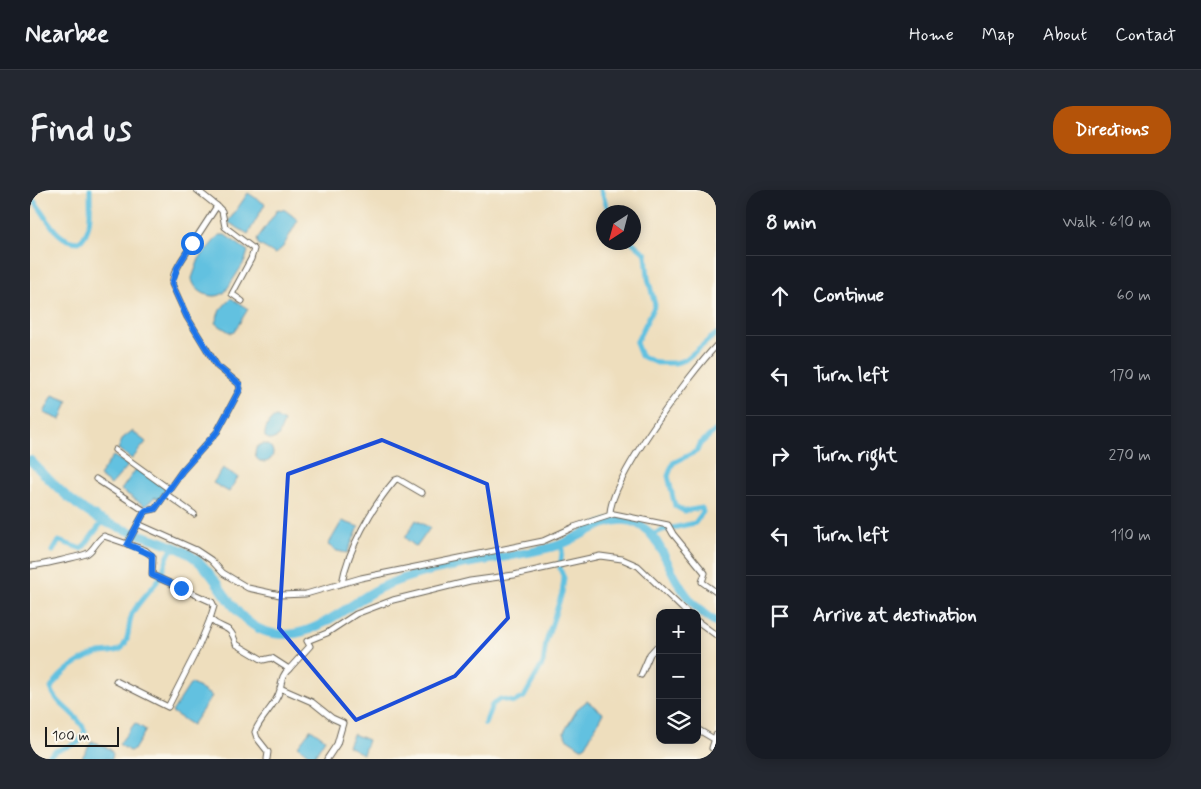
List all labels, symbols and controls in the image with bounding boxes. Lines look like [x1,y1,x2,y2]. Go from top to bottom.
text: Nearbee [25,19,109,50]
text: Home [909,23,954,47]
text: Map [982,23,1015,47]
text: About [1043,23,1087,47]
text: Contact [1115,23,1176,47]
button: Directions [1053,106,1171,154]
text: Find us [30,107,132,153]
north arrow [596,205,641,250]
text: 8 min [766,209,817,237]
text: Walk · 610 m [1062,212,1151,233]
route start [181,232,204,255]
icon: ahead [766,282,794,310]
text: Continue [813,283,884,308]
text: 60 m [1117,285,1151,306]
icon: left [766,362,794,390]
text: Turn left [813,363,889,388]
text: 170 m [1109,365,1151,386]
icon: right [766,442,794,470]
text: Turn right [813,443,897,468]
text: 270 m [1108,445,1151,466]
icon: left [766,522,794,550]
text: Turn left [813,523,889,548]
text: 110 m [1110,525,1151,546]
route end [170,577,193,600]
icon: arrive [766,602,794,630]
text: Arrive at destination [813,603,977,628]
map controls [656,609,701,744]
button: + [656,609,701,654]
button: − [656,654,701,699]
button: layers [656,699,701,744]
scale bar [45,724,119,747]
text: 100 m [52,727,90,745]

